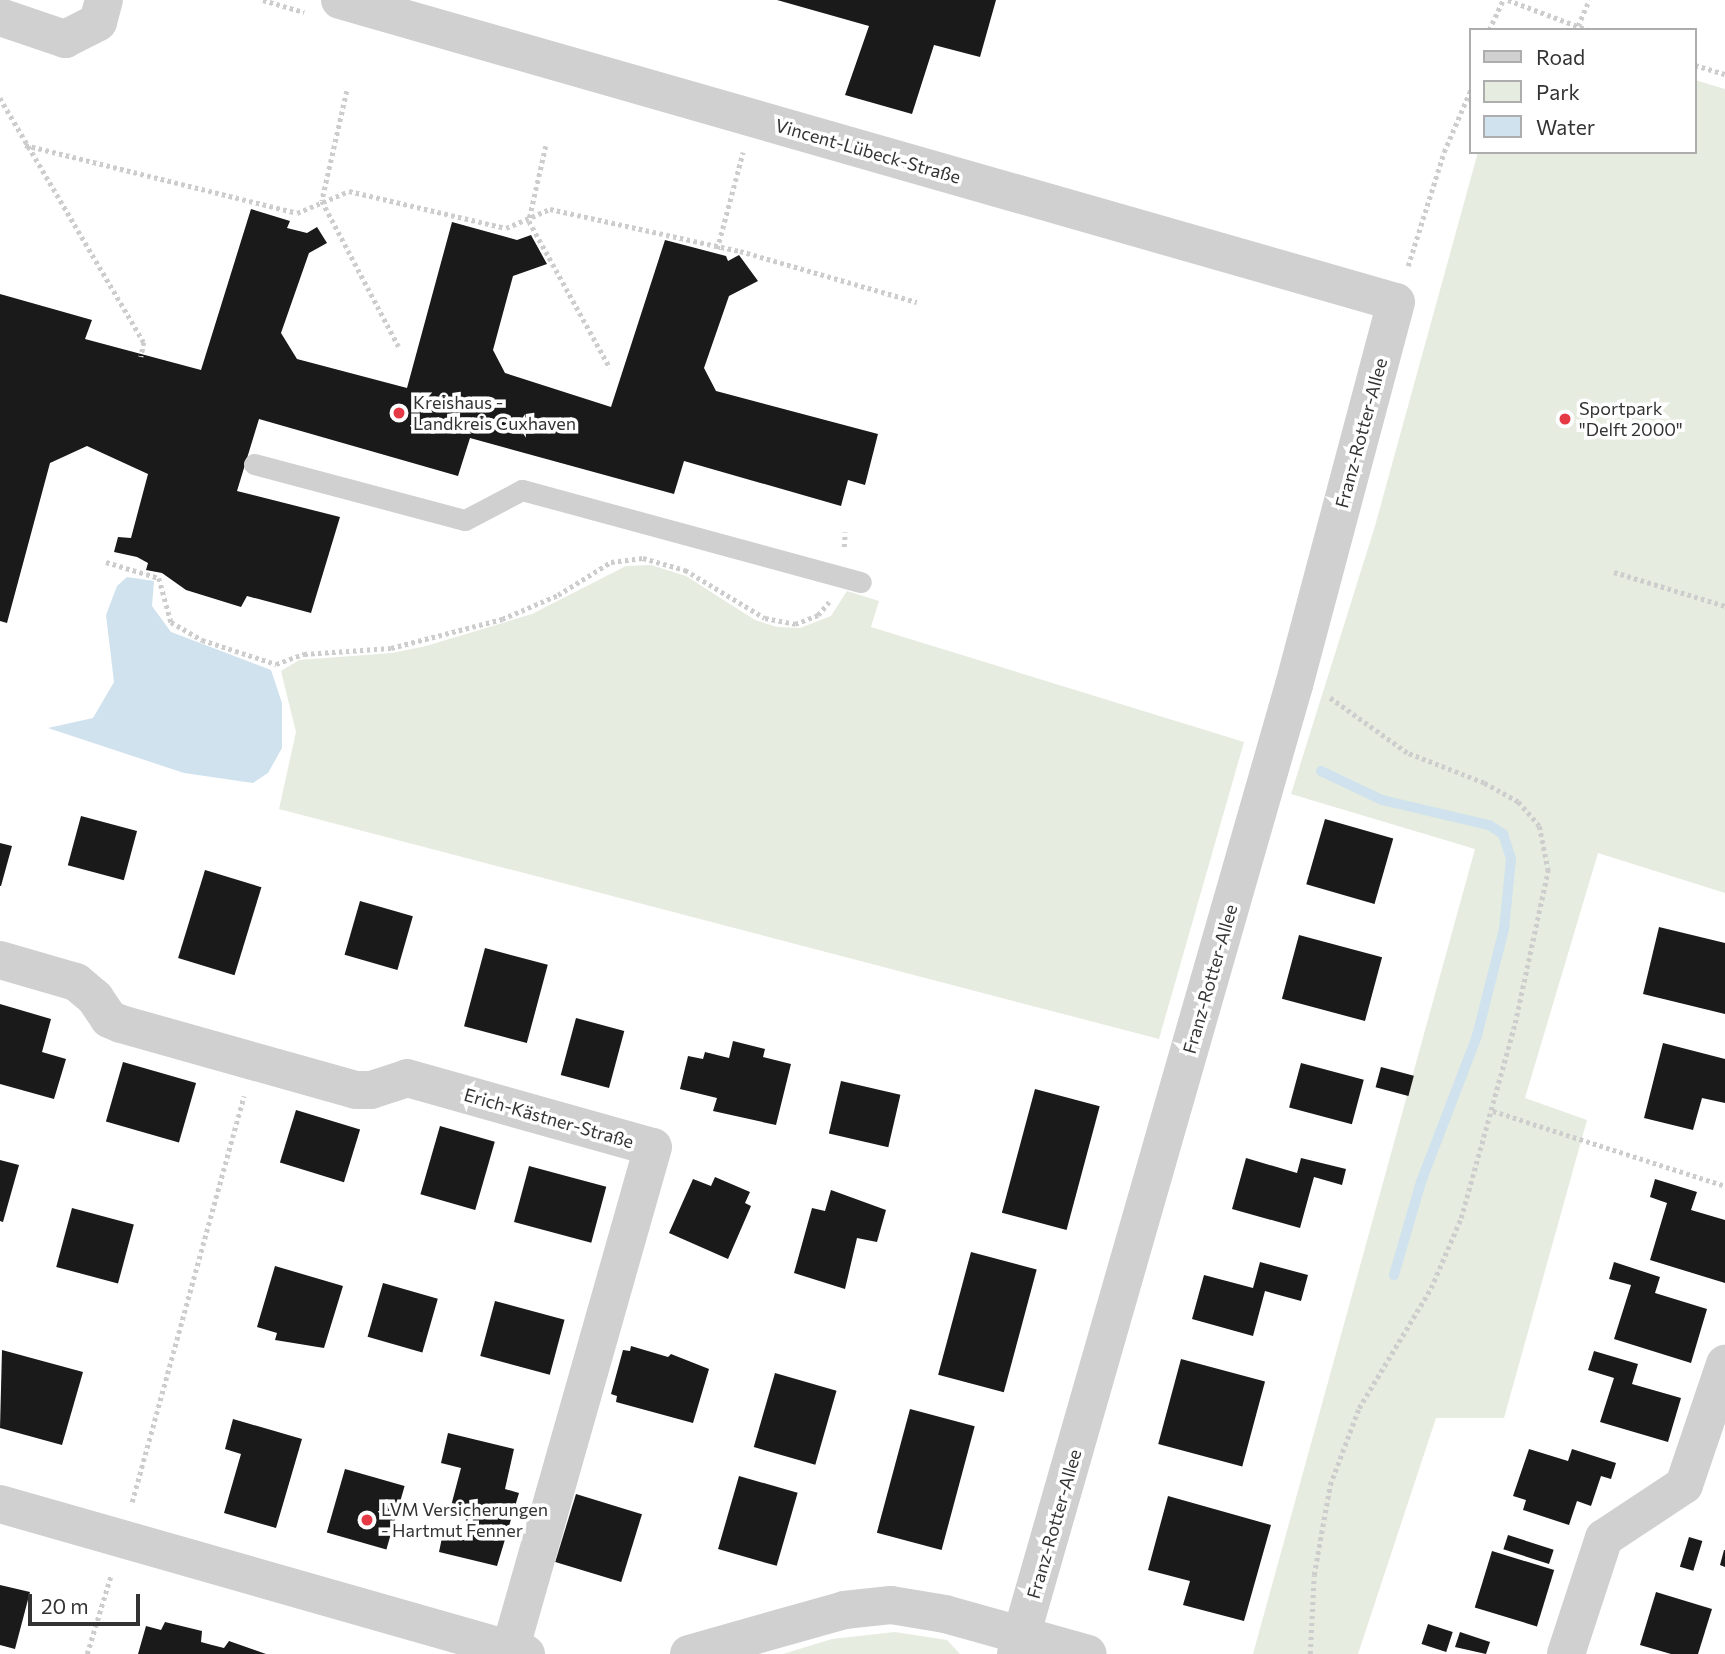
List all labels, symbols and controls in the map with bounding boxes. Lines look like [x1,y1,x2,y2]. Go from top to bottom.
legend [1470,28,1697,154]
text: Road [1536,44,1585,69]
text: Park [1536,79,1580,104]
street label: Vincent-Lübeck-Straße [773,114,963,188]
text: Water [1536,114,1595,139]
street label: Franz-Rotter-Allee [1331,356,1391,510]
place label: Kreishaus - Landkreis Cuxhaven [413,392,576,434]
place label: Sportpark "Delft 2000" [1579,398,1683,440]
marker: Kreishaus - Landkreis Cuxhaven [391,405,407,421]
marker: Sportpark "Delft 2000" [1557,411,1573,427]
street label: Franz-Rotter-Allee [1178,902,1242,1056]
street label: Erich-Kästner-Straße [462,1083,636,1153]
street label: Franz-Rotter-Allee [1022,1447,1086,1601]
place label: LVM Versicherungen - Hartmut Fenner [381,1499,548,1542]
marker: LVM Versicherungen - Hartmut Fenner [359,1512,375,1528]
scale bar [32,1580,144,1624]
text: 20 m [41,1593,89,1618]

